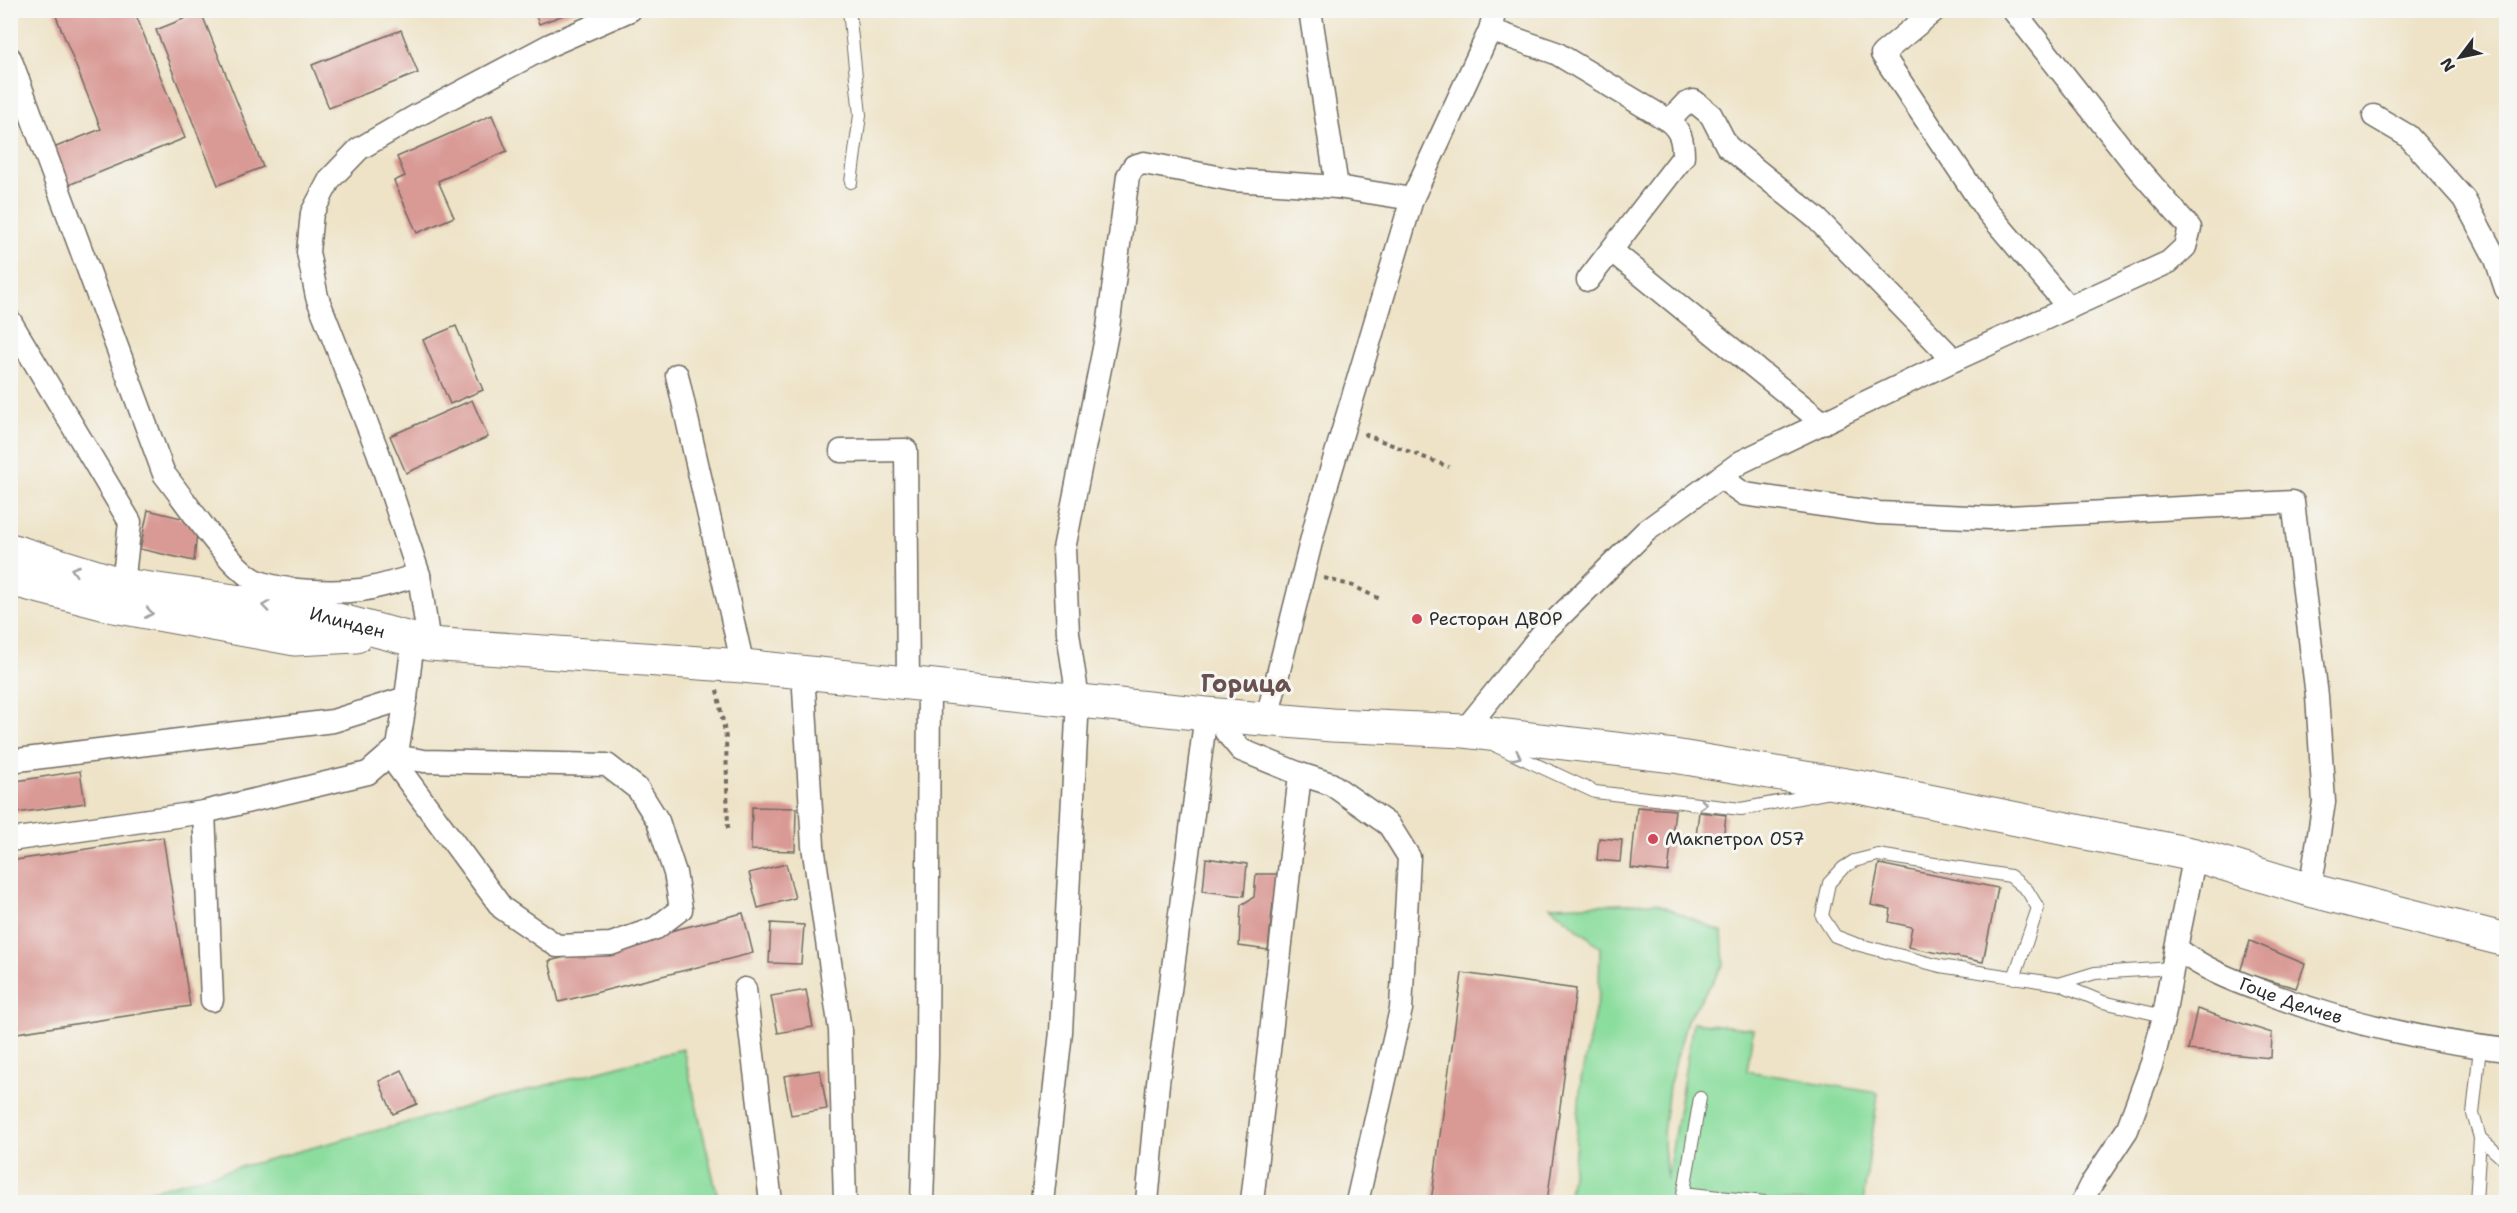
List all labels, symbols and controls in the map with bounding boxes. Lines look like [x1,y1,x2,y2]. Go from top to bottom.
north arrow [2430,27,2490,87]
text: N [2435,54,2460,76]
one-way arrow [70,565,81,577]
one-way arrow [262,600,272,613]
street label: Илинден [307,601,388,644]
one-way arrow [144,606,153,618]
place label: Ресторан ДВОР [1429,607,1562,631]
marker: Ресторан ДВОР [1410,612,1424,626]
district label: Горица [1201,668,1292,700]
one-way arrow [1511,749,1522,761]
one-way arrow [1699,798,1708,810]
place label: Макпетрол 057 [1665,827,1805,851]
marker: Макпетрол 057 [1646,832,1660,846]
street label: Гоце Делчев [2236,972,2345,1029]

